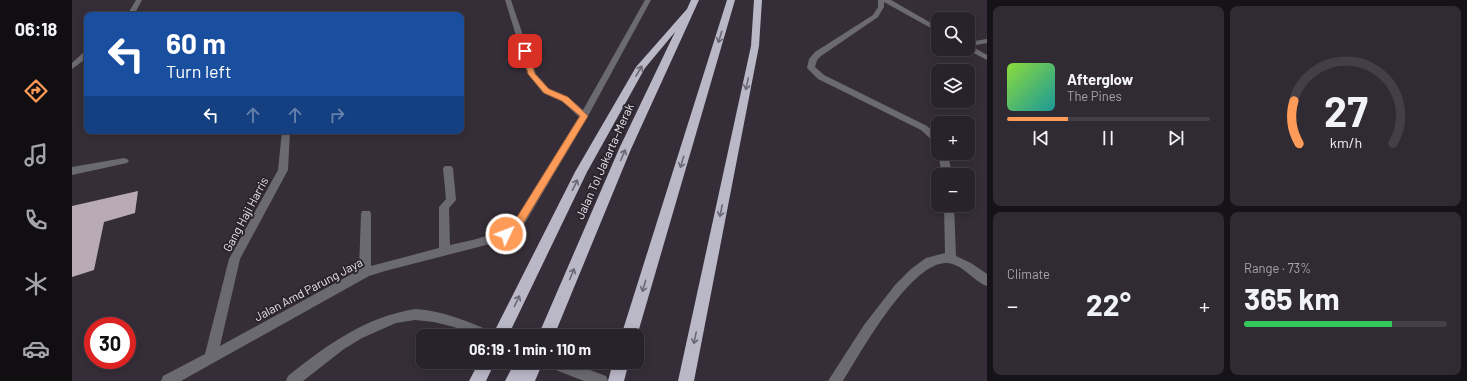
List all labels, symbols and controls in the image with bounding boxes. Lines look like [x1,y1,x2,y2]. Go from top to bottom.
map controls [931,12,975,212]
button: search [931,12,975,56]
text: 06:18 [15,18,57,40]
text: 60 m [166,26,226,60]
icon: left [100,28,152,80]
one-way arrow [716,31,723,44]
pin [508,34,542,68]
icon: arrive [514,40,536,62]
text: Turn left [166,60,232,82]
button: layers [931,64,975,108]
one-way arrow [635,65,643,77]
text: Afterglow [1067,70,1133,88]
icon: directions [22,77,50,105]
one-way arrow [742,77,750,90]
text: 27 [1324,85,1368,135]
text: The Pines [1067,88,1122,104]
street label: Jalan Tol Jakarta–Merak [572,101,636,221]
icon: left [200,104,222,126]
icon: ahead [242,104,264,126]
icon: ahead [284,104,306,126]
icon: right [326,104,348,126]
button: + [931,116,975,160]
icon: previous [1030,127,1052,149]
icon: pause [1097,127,1119,149]
icon: next [1165,127,1187,149]
text: km/h [1329,134,1362,151]
icon: music [22,141,50,169]
one-way arrow [619,149,627,161]
one-way arrow [678,155,685,168]
button: − [931,168,975,212]
street label: Gang Haji Harris [219,174,271,254]
one-way arrow [572,179,579,191]
one-way arrow [716,204,724,217]
icon: phone [22,206,50,234]
position arrow [485,213,527,255]
street label: Jalan Amd Parung Jaya [251,254,365,324]
text: Range · 73% [1244,260,1311,276]
text: Climate [1007,266,1050,282]
one-way arrow [569,269,576,281]
icon: climate [22,270,50,298]
one-way arrow [640,279,647,292]
text: 365 km [1244,280,1340,316]
text: 22° [1086,286,1131,322]
text: − [1007,292,1018,318]
text: + [1199,292,1210,318]
one-way arrow [514,295,521,307]
speed limit sign: 30 [84,317,136,369]
one-way arrow [690,332,698,345]
icon: car [22,335,50,363]
text: 06:19 · 1 min · 110 m [469,340,591,358]

